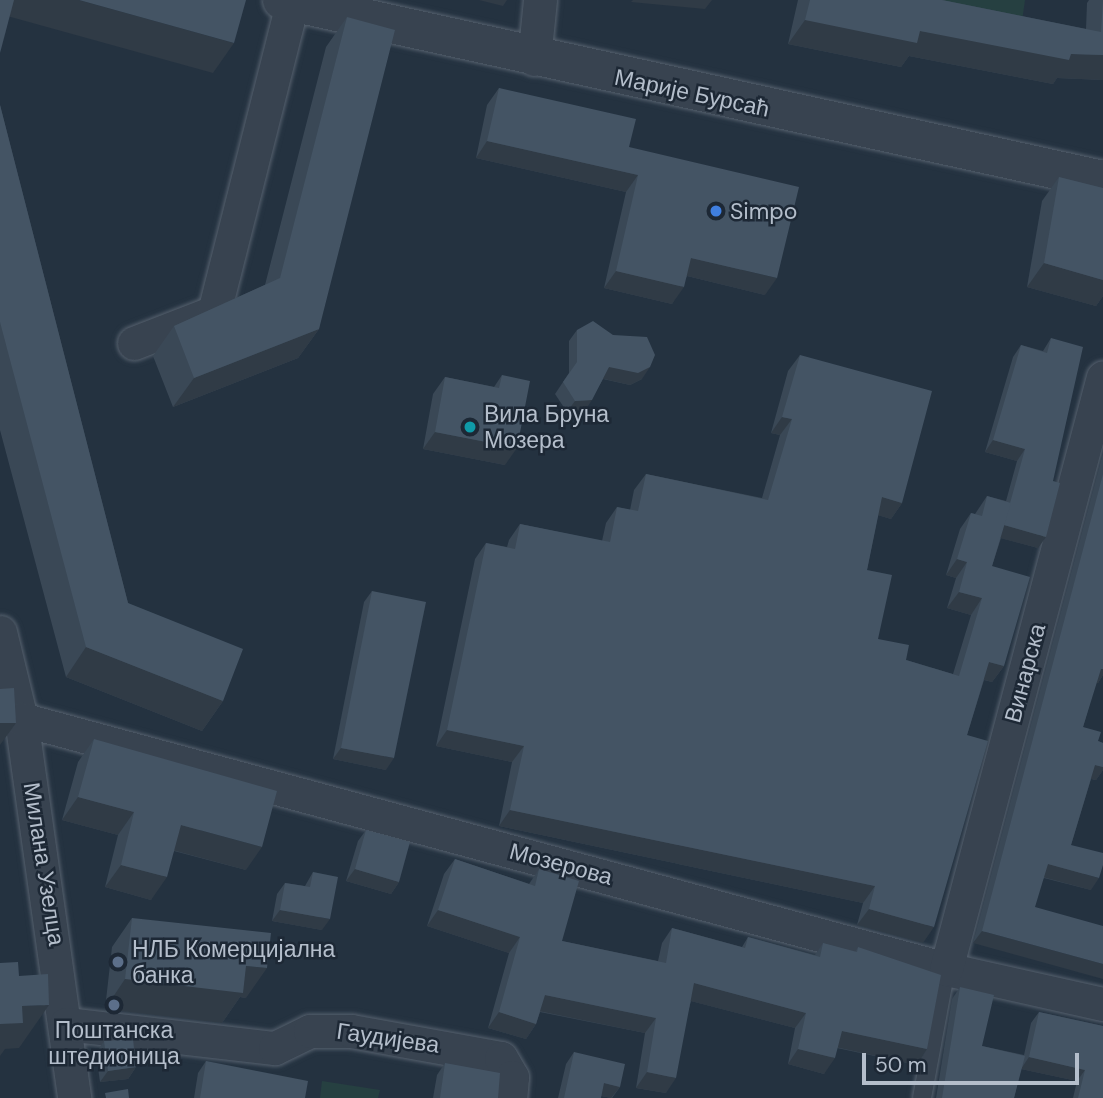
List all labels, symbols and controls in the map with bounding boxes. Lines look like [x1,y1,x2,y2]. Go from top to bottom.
street label: Марије Бурсаћ [612,63,772,123]
place label: Simpo [730,197,797,225]
marker: Simpo [708,203,724,219]
place label: Вила Бруна Мозера [484,400,609,454]
marker: Вила Бруна Мозера [462,419,478,435]
street label: Винарска [999,620,1051,726]
street label: Милана Узелца [17,780,71,948]
street label: Мозерова [507,837,615,891]
place label: НЛБ Комерцијална банка [132,935,335,989]
marker: НЛБ Комерцијална банка [110,954,126,970]
marker: Поштанска штедионица [106,997,122,1013]
place label: Поштанска штедионица [48,1016,180,1070]
street label: Гаудијева [335,1017,441,1059]
scale bar [865,1038,1082,1082]
text: 50 m [875,1051,926,1079]

